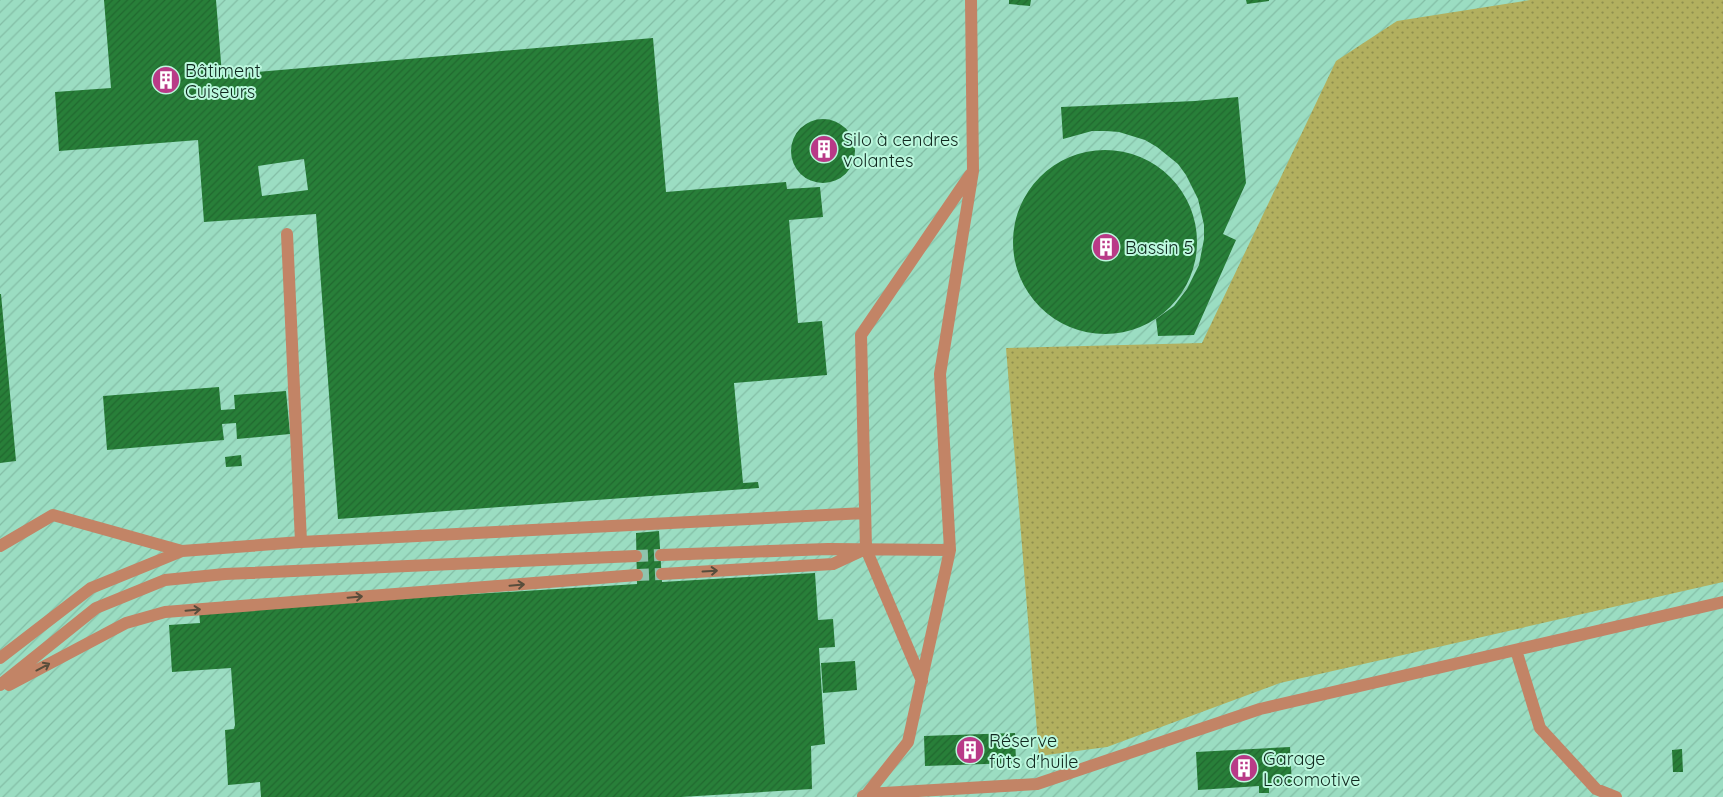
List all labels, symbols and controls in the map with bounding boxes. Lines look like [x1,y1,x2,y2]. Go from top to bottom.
place label: Bâtiment Cuiseurs [185,59,261,103]
building icon: Bâtiment Cuiseurs [151,65,181,95]
place label: Silo à cendres volantes [843,128,959,172]
building icon: Silo à cendres volantes [809,134,839,164]
building icon: Bassin 5 [1091,232,1121,262]
place label: Bassin 5 [1125,236,1194,259]
one-way arrow [702,566,718,575]
one-way arrow [509,580,525,589]
one-way arrow [347,593,363,602]
one-way arrow [185,605,201,615]
one-way arrow [35,662,50,671]
place label: Réserve fûts d'huile [989,729,1078,773]
building icon: Réserve fûts d'huile [955,735,985,765]
place label: Garage Locomotive [1263,747,1361,791]
building icon: Garage Locomotive [1229,753,1259,783]

